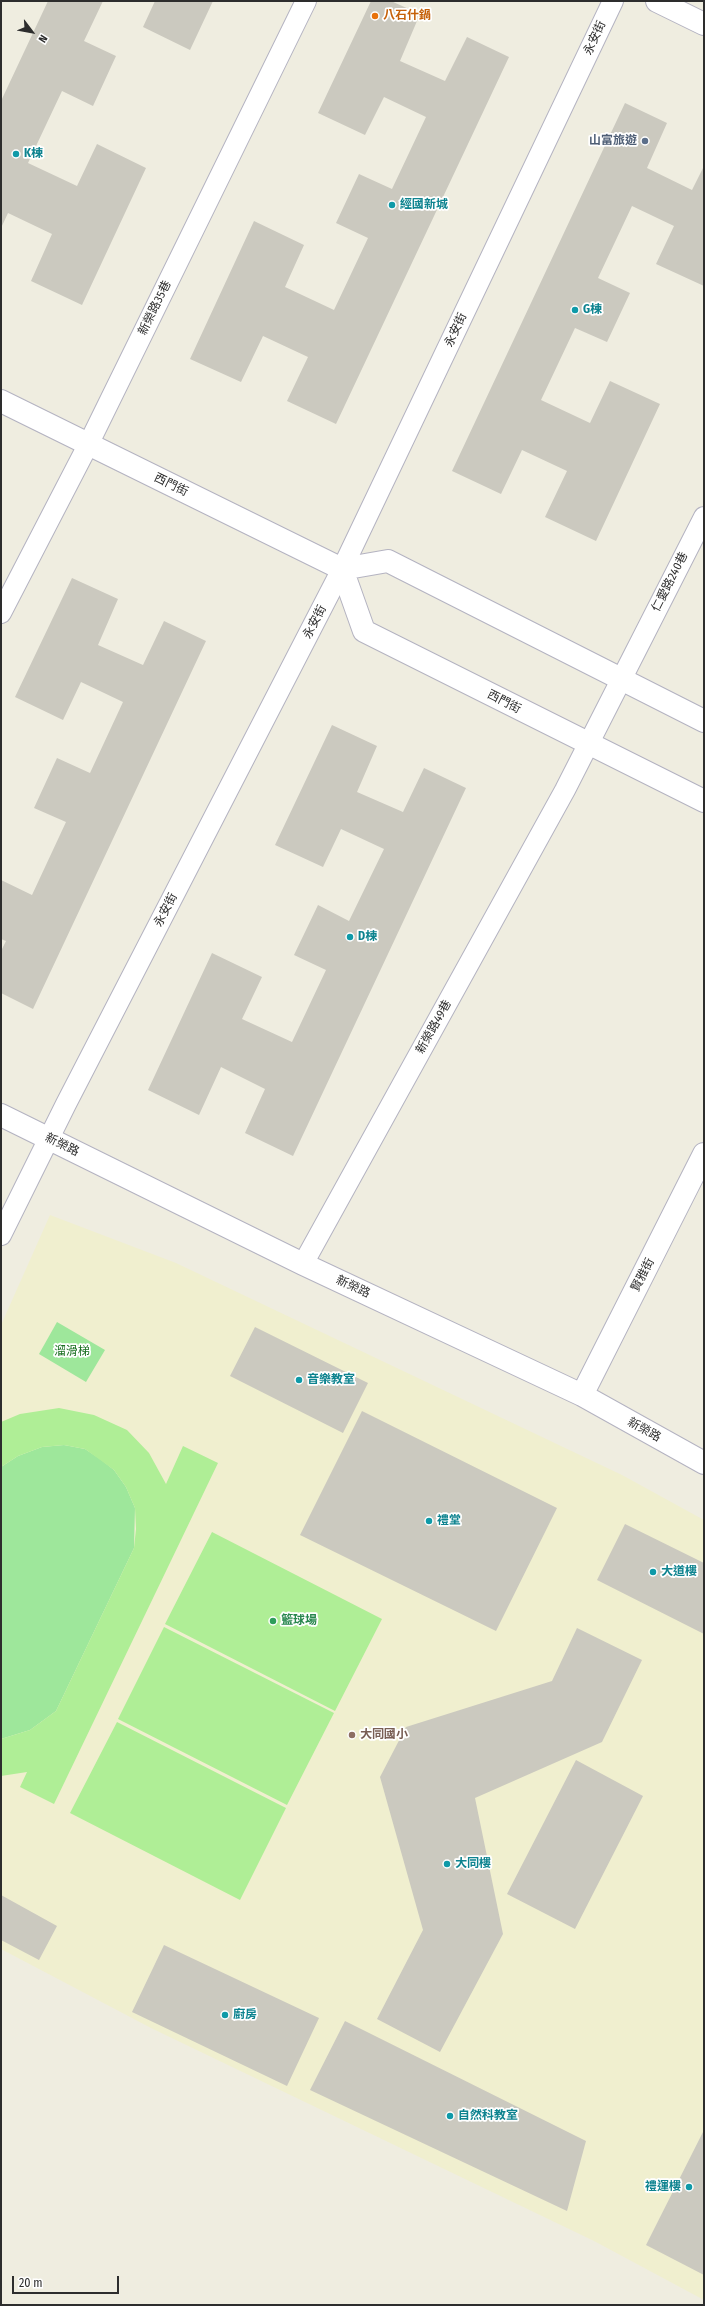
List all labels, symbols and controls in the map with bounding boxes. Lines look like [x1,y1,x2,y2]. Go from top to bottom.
place label: 八石什鍋 [383,9,431,23]
marker: 八石什鍋 [370,11,380,21]
north arrow [12,12,52,52]
street label: 永安街 [581,19,609,57]
text: N [35,32,50,45]
place label: 山富旅遊 [589,134,637,148]
marker: 山富旅遊 [640,136,650,146]
place label: K棟 [24,147,43,161]
marker: K棟 [11,149,21,159]
place label: 經國新城 [400,198,448,212]
marker: 經國新城 [387,200,397,210]
street label: 新榮路35巷 [136,278,174,338]
place label: G棟 [583,303,602,317]
marker: G棟 [570,305,580,315]
street label: 永安街 [442,311,470,349]
street label: 西門街 [152,471,190,499]
street label: 仁愛路240巷 [649,550,691,614]
street label: 永安街 [300,603,330,641]
street label: 西門街 [485,687,523,717]
street label: 永安街 [151,891,181,929]
place label: D棟 [358,930,377,944]
marker: D棟 [345,932,355,942]
street label: 新榮路49巷 [413,998,455,1056]
street label: 新榮路 [43,1131,81,1159]
street label: 賢雅街 [628,1256,658,1294]
street label: 新榮路 [334,1273,372,1301]
park label: 溜滑梯 [54,1345,90,1359]
place label: 音樂教室 [307,1373,355,1387]
marker: 音樂教室 [294,1375,304,1385]
street label: 新榮路 [625,1415,663,1445]
place label: 禮堂 [437,1514,461,1528]
marker: 禮堂 [424,1516,434,1526]
place label: 大道樓 [661,1565,697,1579]
marker: 大道樓 [648,1567,658,1577]
place label: 籃球場 [281,1614,317,1628]
marker: 籃球場 [268,1616,278,1626]
place label: 大同國小 [360,1728,408,1742]
marker: 大同國小 [347,1730,357,1740]
place label: 大同樓 [455,1857,491,1871]
marker: 大同樓 [442,1859,452,1869]
place label: 廚房 [233,2008,257,2022]
marker: 廚房 [220,2010,230,2020]
place label: 自然科教室 [458,2109,518,2123]
marker: 自然科教室 [445,2111,455,2121]
place label: 禮運樓 [645,2180,681,2194]
marker: 禮運樓 [684,2182,694,2192]
scale bar [14,2268,121,2294]
text: 20 m [19,2276,43,2290]

